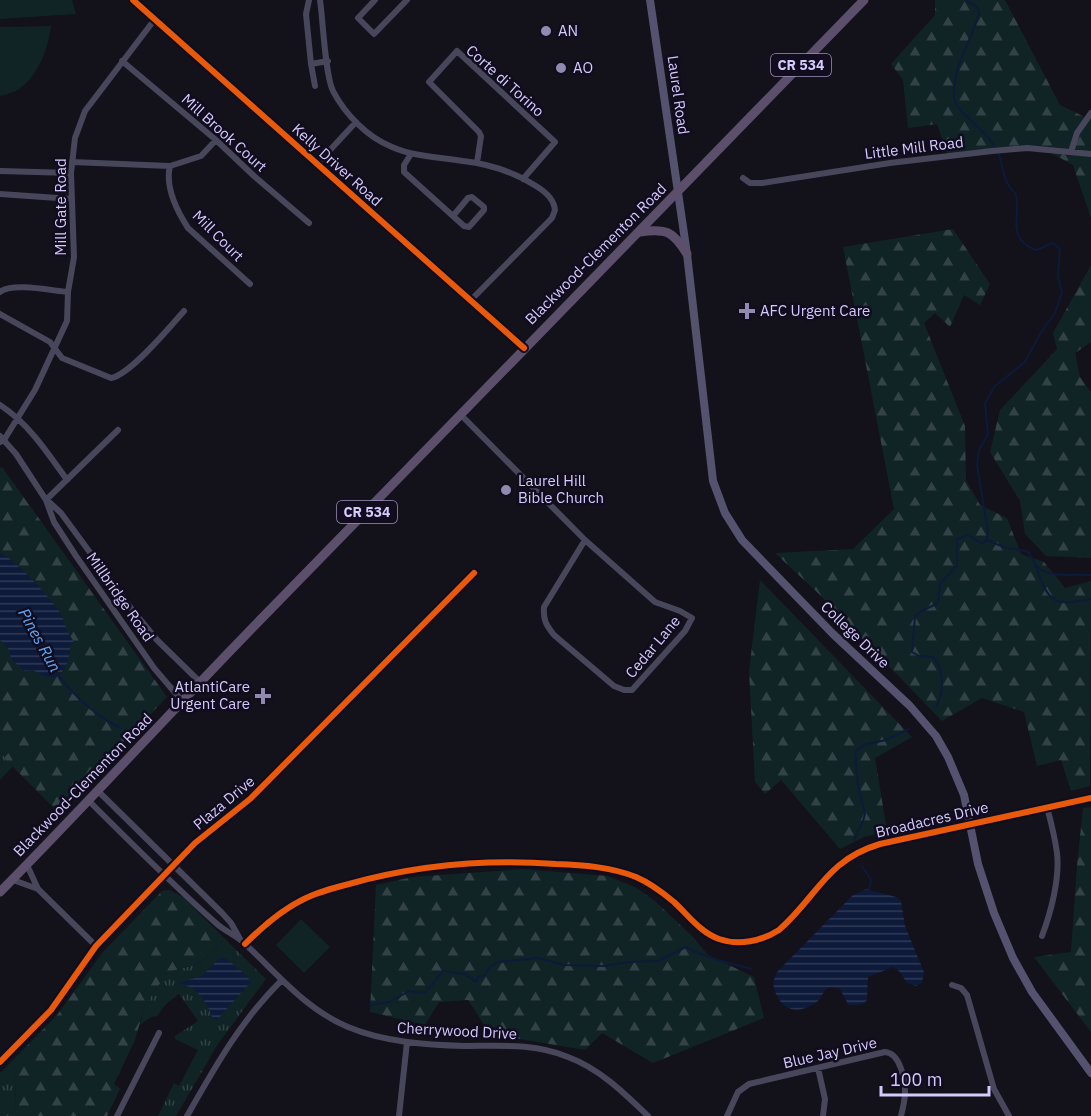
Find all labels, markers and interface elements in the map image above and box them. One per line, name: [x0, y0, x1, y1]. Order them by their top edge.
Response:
place label: AN: [558, 21, 578, 40]
marker: AN: [539, 24, 553, 38]
street label: Corte di Torino: [462, 41, 548, 121]
street label: Laurel Road: [664, 54, 693, 136]
road number: CR 534: [771, 54, 831, 76]
place label: AO: [573, 58, 593, 77]
marker: AO: [554, 61, 568, 75]
street label: Mill Brook Court: [178, 89, 271, 176]
street label: Kelly Driver Road: [288, 119, 386, 210]
street label: Little Mill Road: [863, 132, 965, 163]
street label: Mill Gate Road: [51, 158, 70, 256]
street label: Blackwood-Clementon Road: [521, 179, 670, 328]
street label: Mill Court: [189, 206, 248, 265]
place label: AFC Urgent Care: [760, 301, 870, 320]
marker: AFC Urgent Care: [738, 302, 756, 320]
place label: Laurel Hill Bible Church: [518, 471, 604, 507]
marker: Laurel Hill Bible Church: [499, 483, 513, 497]
road number: CR 534: [337, 501, 397, 523]
street label: Millbridge Road: [83, 548, 158, 645]
street label: College Drive: [817, 597, 894, 672]
water label: Pines Run: [14, 605, 66, 675]
street label: Cedar Lane: [621, 612, 684, 682]
place label: AtlantiCare Urgent Care: [170, 677, 250, 713]
marker: AtlantiCare Urgent Care: [254, 687, 272, 705]
street label: Blackwood-Clementon Road: [9, 709, 156, 860]
street label: Plaza Drive: [189, 771, 258, 834]
street label: Broadacres Drive: [874, 797, 990, 842]
street label: Cherrywood Drive: [397, 1018, 517, 1043]
street label: Blue Jay Drive: [781, 1033, 879, 1073]
scale bar: [881, 1059, 989, 1097]
text: 100 m: [890, 1068, 942, 1091]

